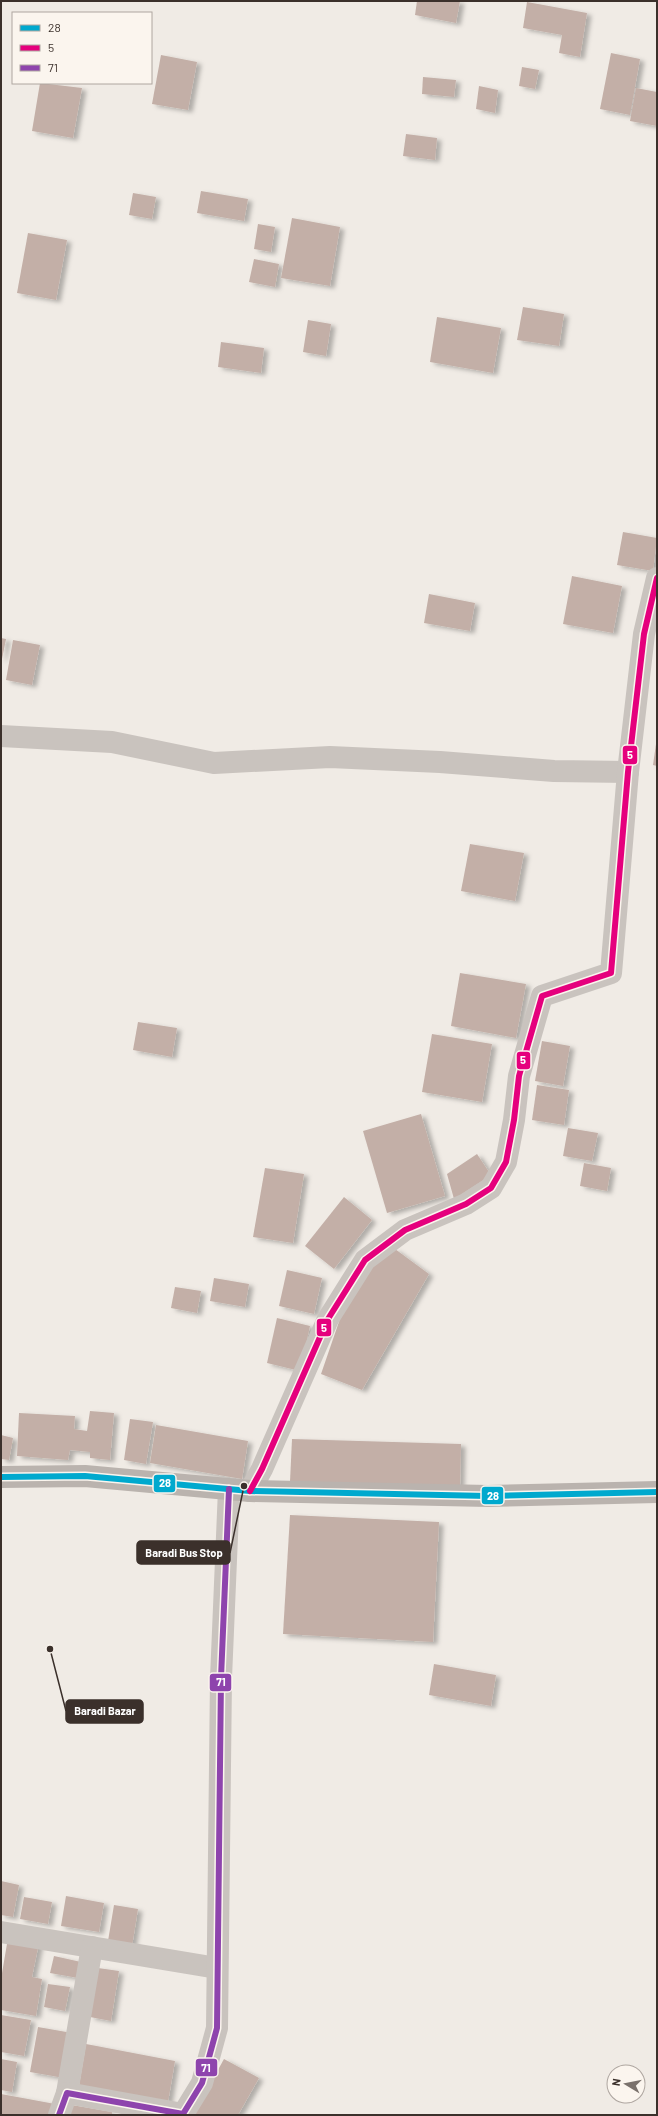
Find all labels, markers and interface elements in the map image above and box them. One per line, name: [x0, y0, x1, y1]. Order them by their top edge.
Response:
legend: [12, 12, 152, 84]
text: 28: [48, 20, 61, 34]
text: 5: [48, 40, 54, 54]
text: 71: [48, 60, 58, 74]
line badge: 5: [622, 745, 638, 765]
text: 5: [627, 748, 633, 761]
line badge: 5: [516, 1051, 531, 1070]
text: 5: [520, 1053, 526, 1066]
line badge: 5: [316, 1318, 332, 1337]
text: 5: [321, 1321, 327, 1334]
line badge: 28: [153, 1474, 176, 1493]
text: 28: [159, 1476, 171, 1489]
line badge: 28: [481, 1486, 504, 1505]
text: 28: [487, 1489, 499, 1502]
callout: Baradi Bus Stop: [137, 1541, 230, 1564]
text: Baradi Bus Stop: [145, 1546, 223, 1559]
line badge: 71: [209, 1673, 232, 1692]
text: 71: [216, 1675, 226, 1688]
callout: Baradi Bazar: [66, 1700, 143, 1723]
text: Baradi Bazar: [74, 1704, 137, 1717]
line badge: 71: [195, 2058, 218, 2077]
text: 71: [201, 2061, 211, 2074]
north arrow: [606, 2064, 646, 2104]
text: N: [609, 2077, 623, 2087]

